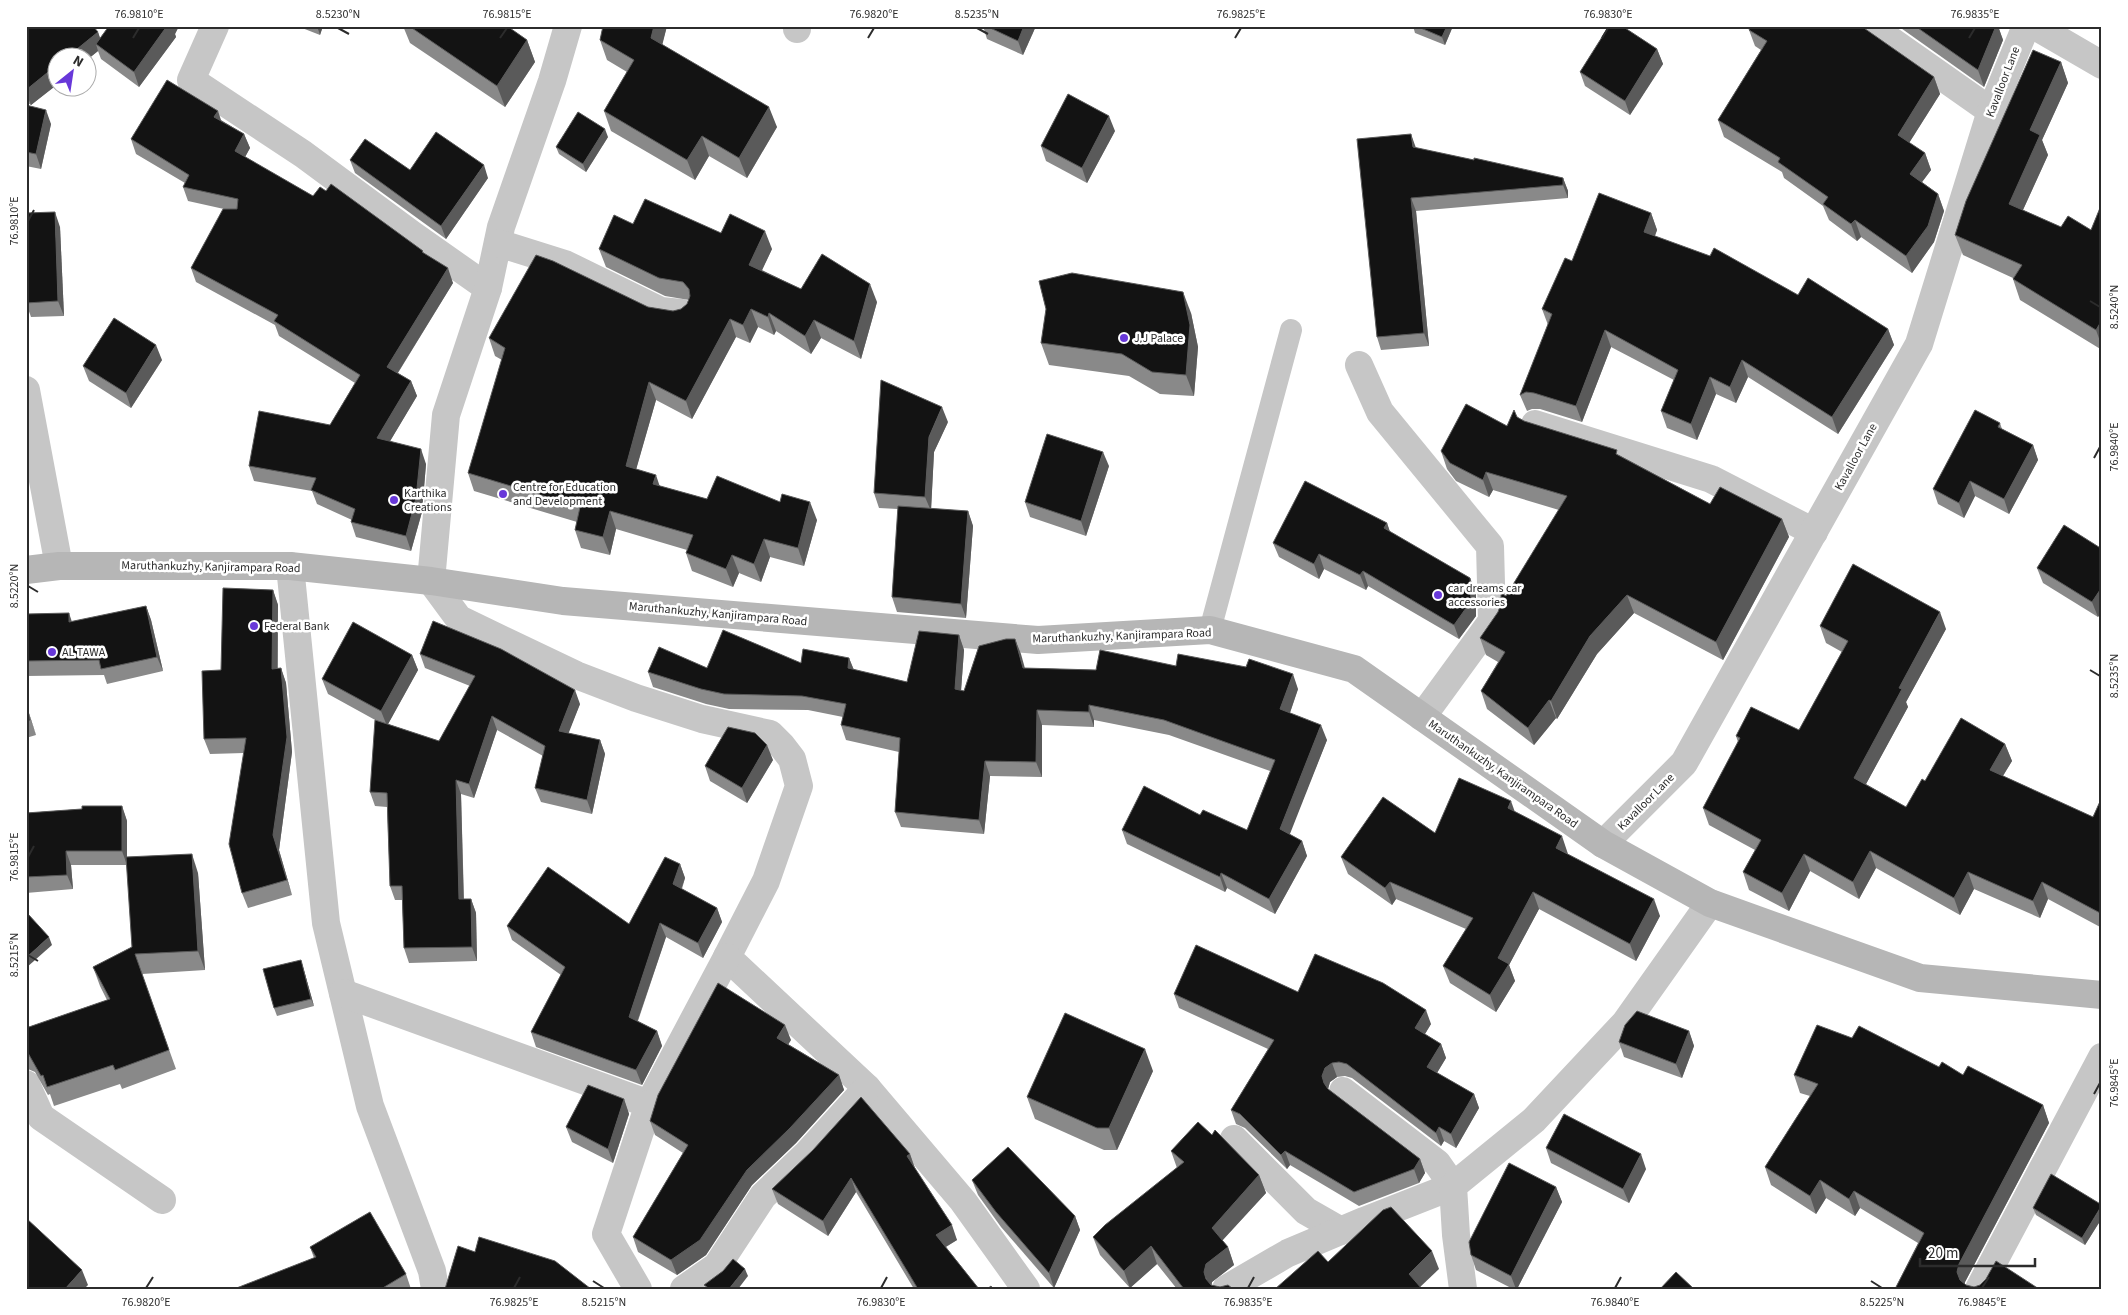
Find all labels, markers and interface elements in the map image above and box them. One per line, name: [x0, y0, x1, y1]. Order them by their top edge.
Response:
text: 76.9810°E: [114, 6, 164, 23]
text: 8.5230°N: [316, 6, 360, 23]
text: 76.9815°E: [482, 6, 532, 23]
text: 76.9820°E: [849, 6, 899, 23]
text: 8.5235°N: [955, 6, 999, 23]
text: 76.9825°E: [1216, 6, 1266, 23]
text: 76.9830°E: [1583, 6, 1633, 23]
text: 76.9835°E: [1950, 6, 2000, 23]
street label: Kavalloor Lane: [1982, 44, 2024, 120]
north arrow: [48, 48, 98, 98]
text: N: [69, 51, 87, 73]
text: 76.9810°E: [6, 196, 23, 246]
text: 8.5240°N: [2106, 285, 2123, 329]
place label: J.J Palace: [1134, 330, 1183, 347]
marker: J.J Palace: [1118, 332, 1130, 344]
street label: Kavalloor Lane: [1831, 420, 1882, 494]
text: 76.9840°E: [2106, 422, 2123, 472]
place label: Centre for Education and Development: [513, 479, 616, 510]
place label: Karthika Creations: [404, 485, 452, 516]
marker: Centre for Education and Development: [497, 488, 509, 500]
marker: Karthika Creations: [388, 494, 400, 506]
street label: Maruthankuzhy, Kanjirampara Road: [121, 557, 301, 577]
text: 8.5220°N: [6, 564, 23, 608]
place label: car dreams car accessories: [1448, 580, 1522, 611]
marker: car dreams car accessories: [1432, 589, 1444, 601]
street label: Maruthankuzhy, Kanjirampara Road: [628, 598, 808, 630]
place label: Federal Bank: [264, 618, 329, 635]
marker: Federal Bank: [248, 620, 260, 632]
street label: Maruthankuzhy, Kanjirampara Road: [1032, 624, 1212, 648]
place label: AL TAWA: [62, 644, 106, 661]
marker: AL TAWA: [46, 646, 58, 658]
text: 8.5235°N: [2106, 654, 2123, 698]
street label: Maruthankuzhy, Kanjirampara Road: [1425, 716, 1581, 832]
street label: Kavalloor Lane: [1614, 770, 1678, 834]
text: 76.9815°E: [6, 832, 23, 882]
text: 8.5215°N: [6, 933, 23, 977]
text: 76.9845°E: [2106, 1058, 2123, 1108]
scale bar: [1920, 1235, 2036, 1267]
text: 20 m: [1928, 1243, 1958, 1264]
text: 76.9820°E: [121, 1294, 171, 1311]
text: 76.9825°E: [489, 1294, 539, 1311]
text: 8.5215°N: [582, 1294, 626, 1311]
text: 76.9830°E: [856, 1294, 906, 1311]
text: 76.9835°E: [1223, 1294, 1273, 1311]
text: 76.9840°E: [1590, 1294, 1640, 1311]
text: 8.5225°N: [1860, 1294, 1904, 1311]
text: 76.9845°E: [1957, 1294, 2007, 1311]

